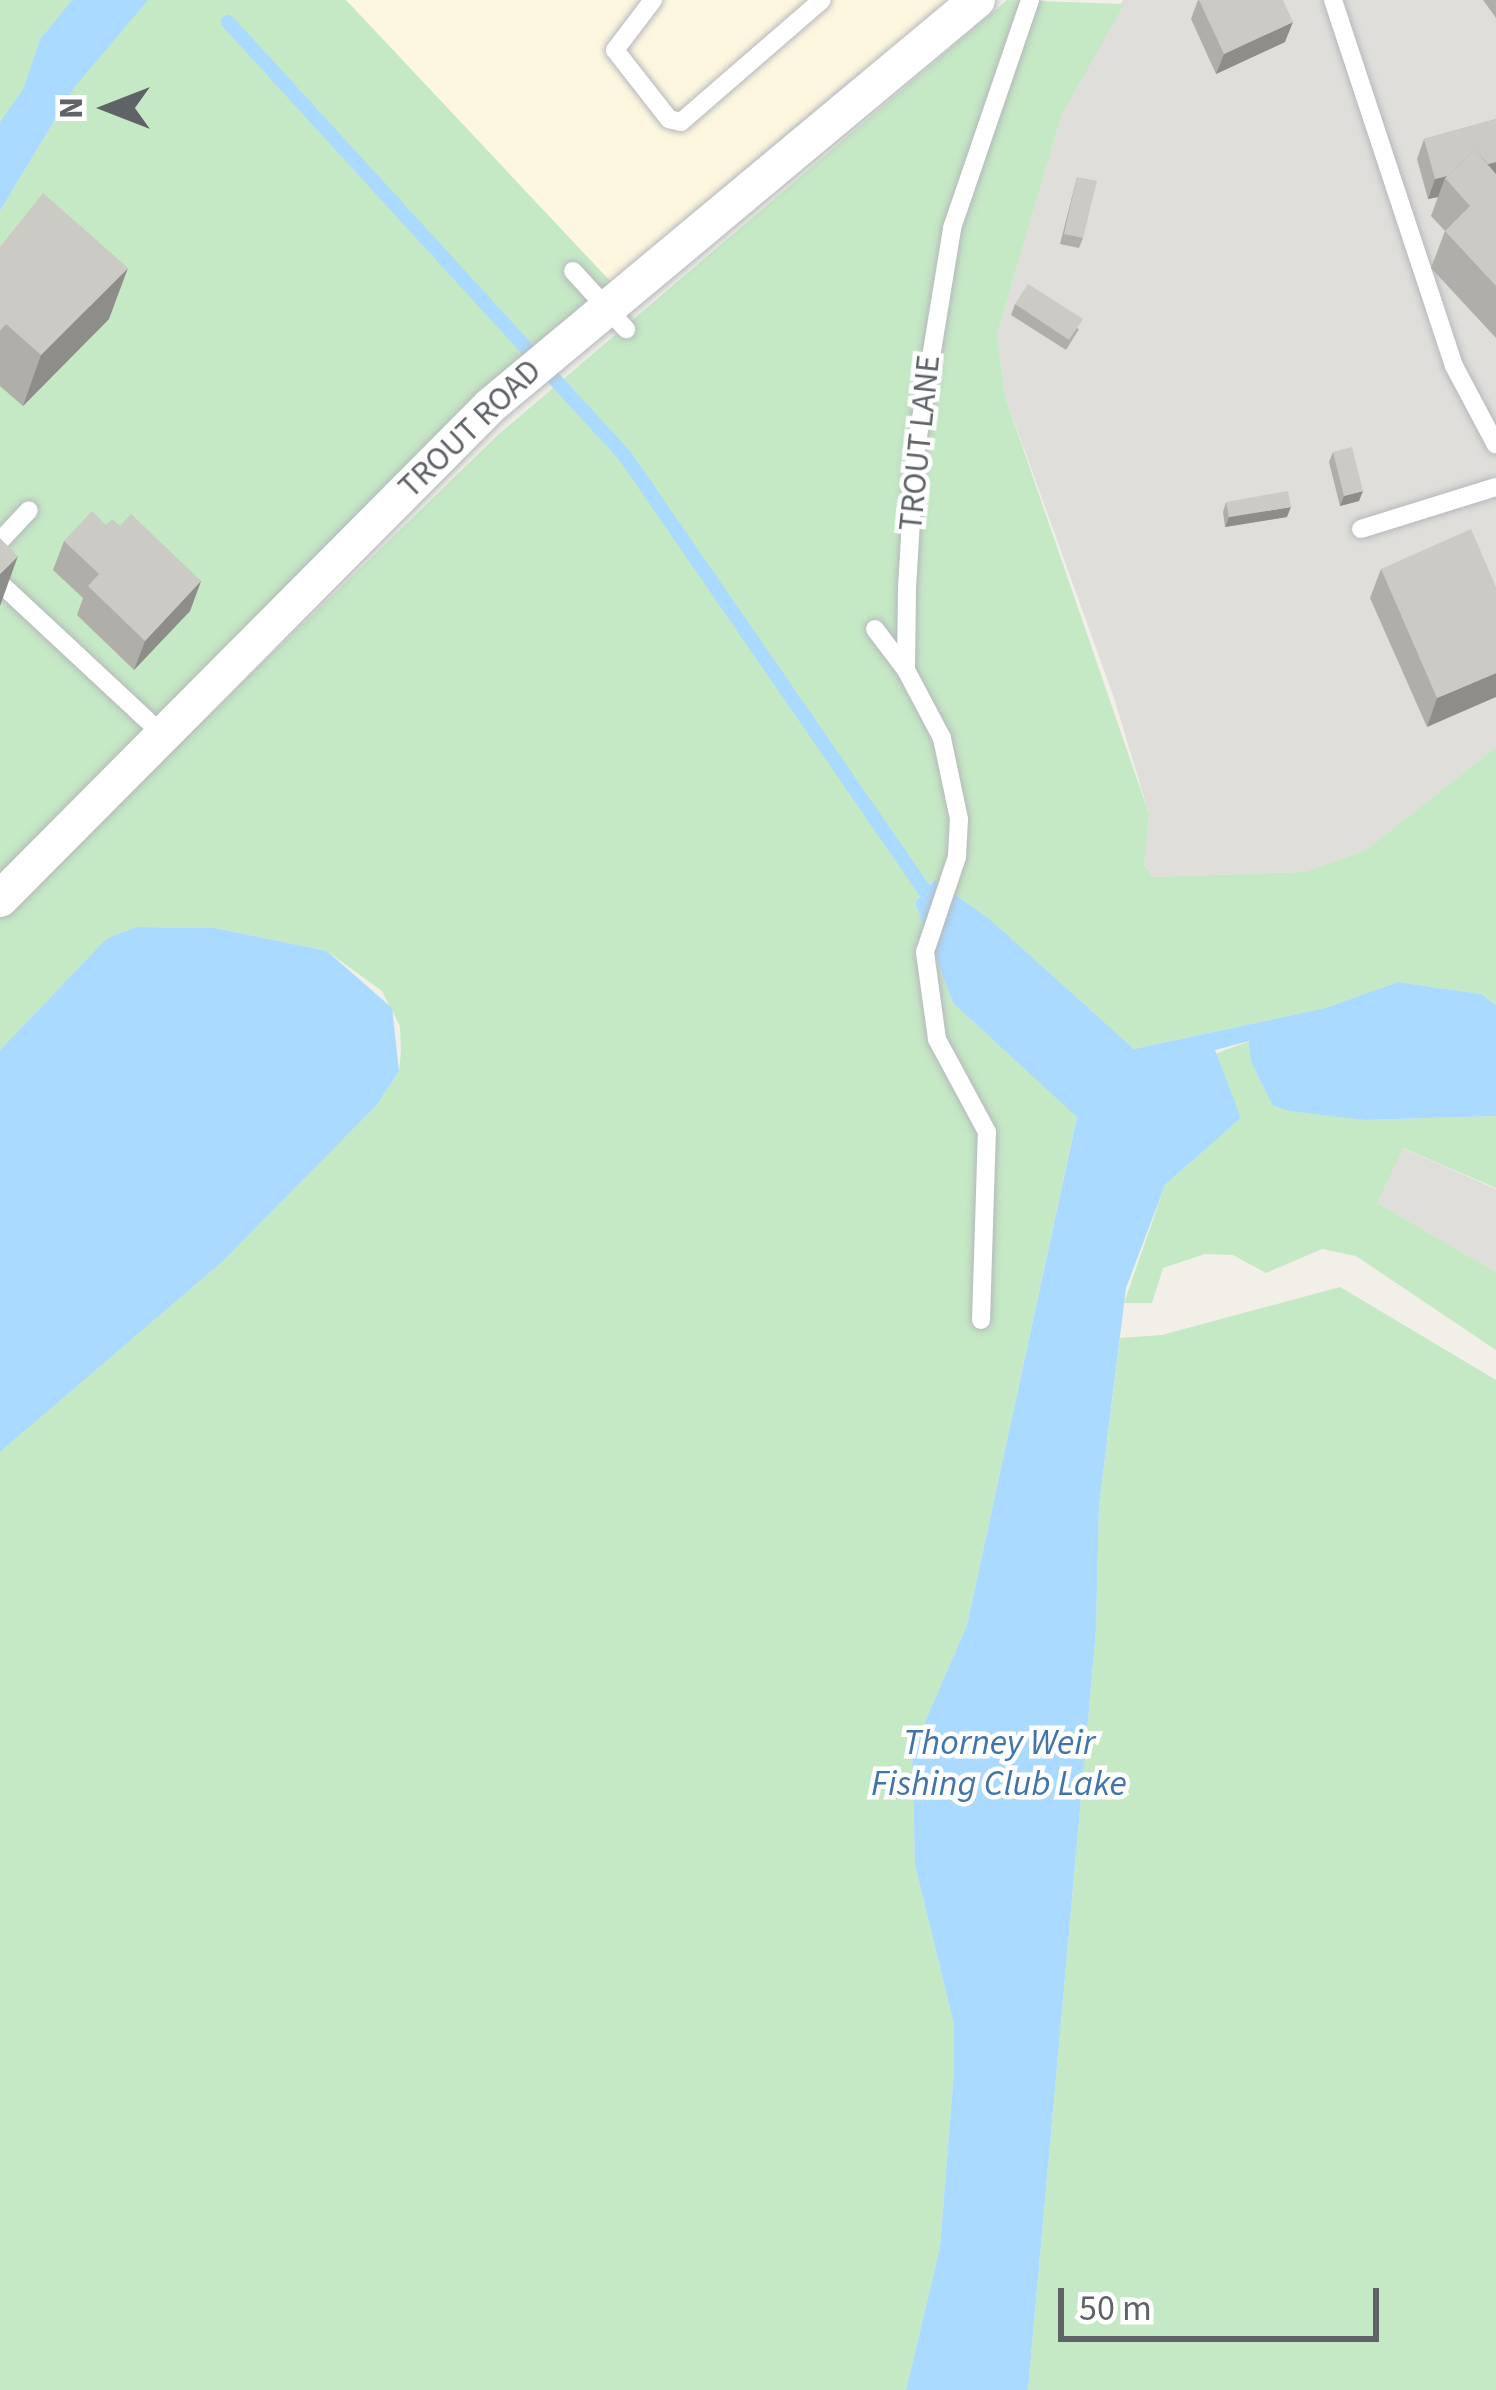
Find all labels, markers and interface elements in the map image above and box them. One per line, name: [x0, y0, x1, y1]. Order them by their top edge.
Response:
north arrow: [48, 48, 168, 168]
text: N: [48, 97, 95, 119]
street label: TROUT ROAD: [391, 351, 549, 507]
street label: TROUT LANE: [891, 353, 949, 533]
water label: Thorney Weir Fishing Club Lake: [871, 1720, 1127, 1805]
scale bar: [1064, 2264, 1385, 2338]
text: 50 m: [1079, 2283, 1152, 2334]

